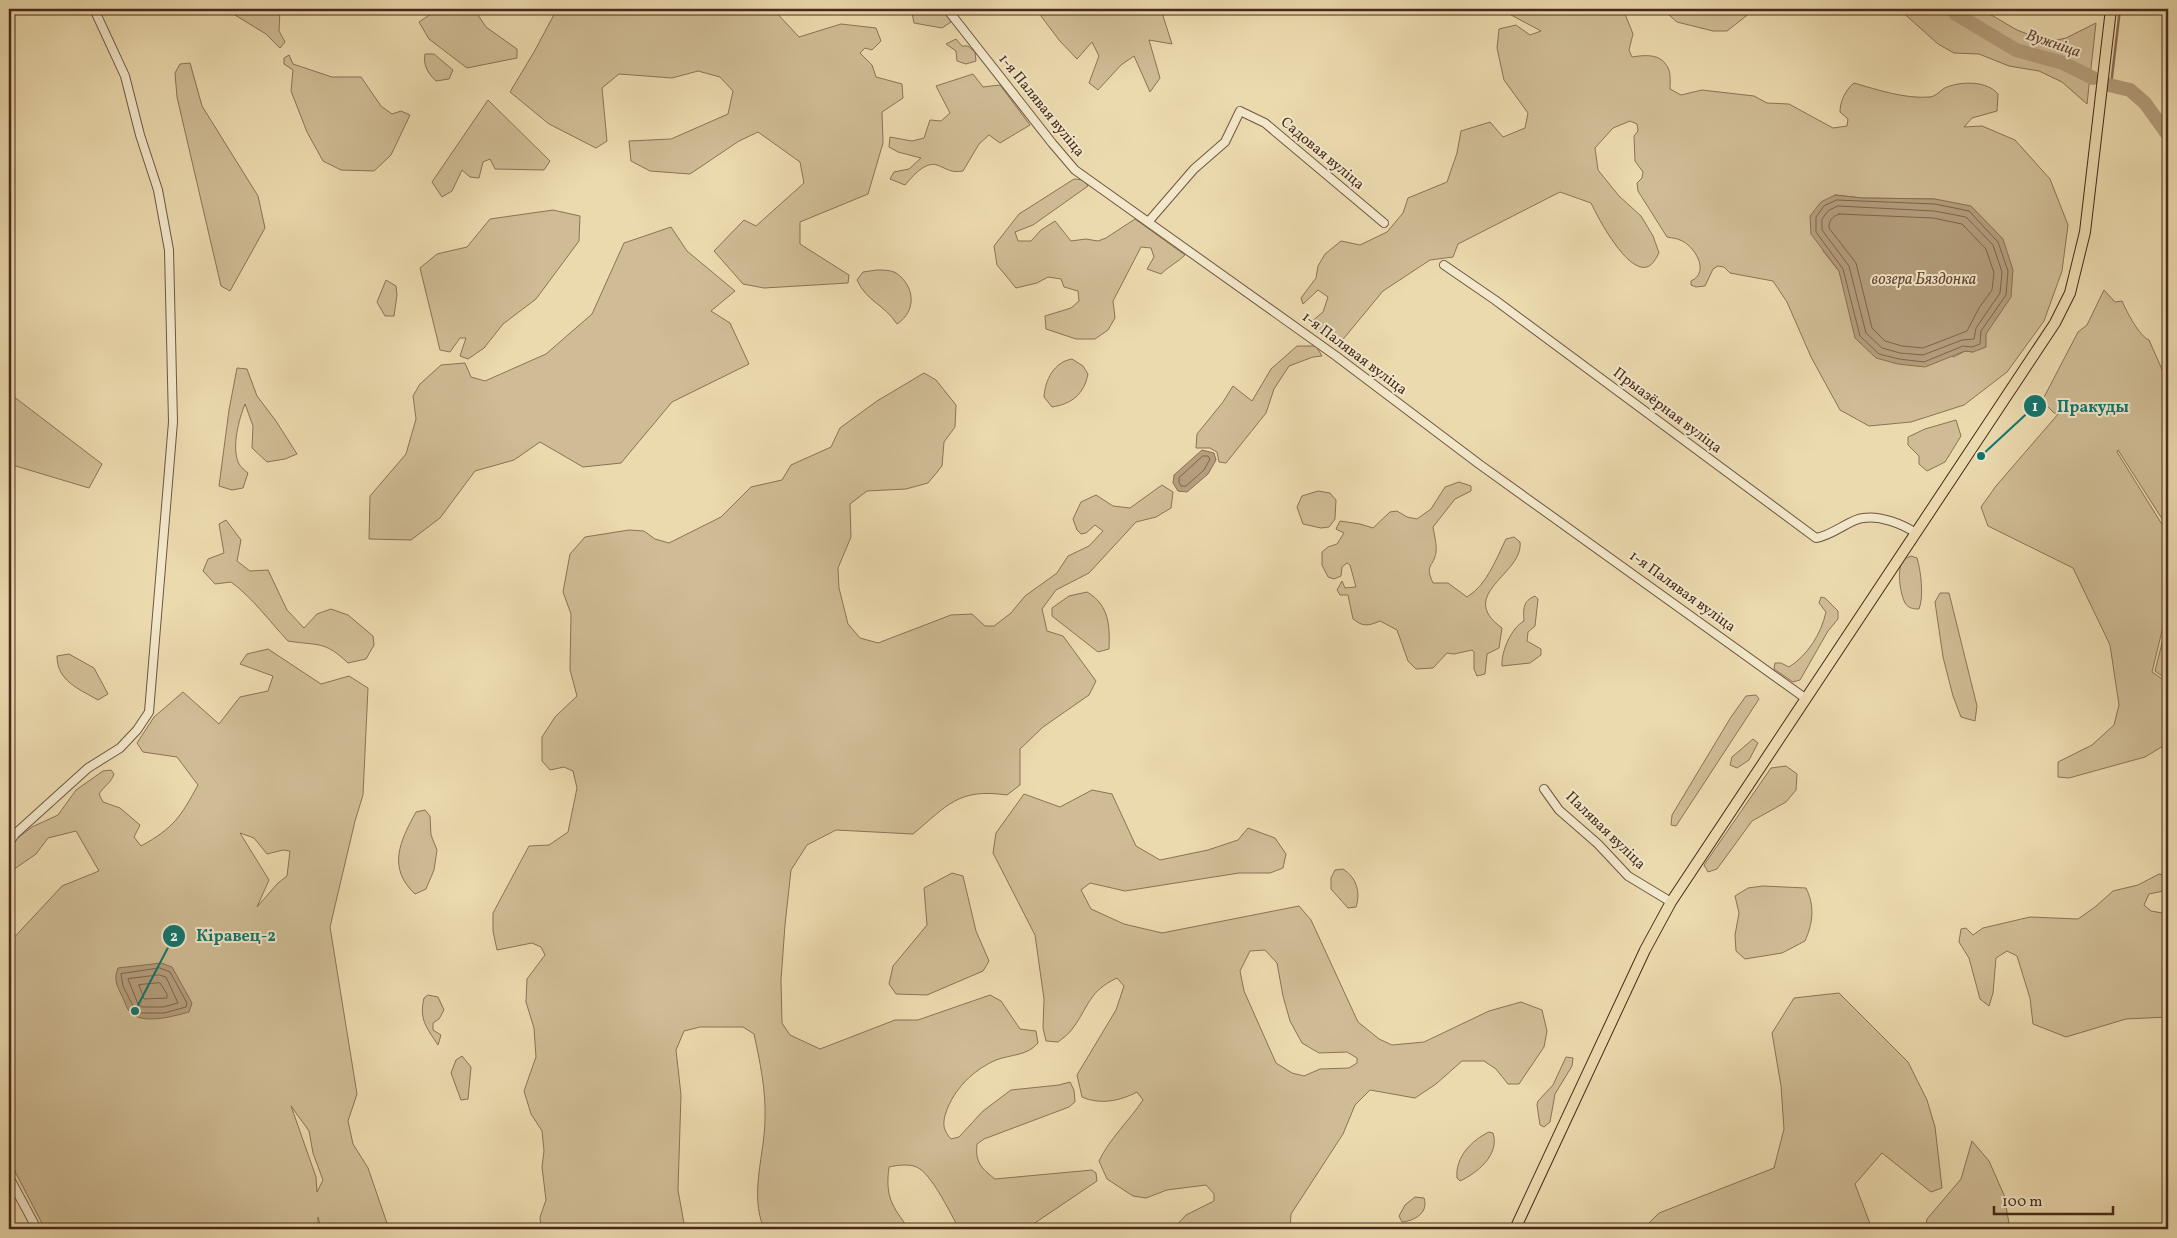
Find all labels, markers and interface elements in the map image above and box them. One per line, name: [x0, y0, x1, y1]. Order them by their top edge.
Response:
water label: Вужніца: [2023, 24, 2084, 64]
street label: 1-я Палявая вуліца: [993, 50, 1089, 162]
street label: Садовая вуліца: [1276, 113, 1368, 195]
water label: возера Бяздонка: [1872, 269, 1977, 291]
street label: 1-я Палявая вуліца: [1297, 307, 1411, 401]
street label: Прыазёрная вуліца: [1608, 363, 1726, 459]
callout: Пракуды: [2022, 390, 2139, 421]
text: 1: [2032, 397, 2038, 418]
text: Пракуды: [2057, 397, 2129, 419]
street label: 1-я Палявая вуліца: [1624, 546, 1740, 638]
street label: Палявая вуліца: [1560, 787, 1650, 875]
callout: Кіравец-2: [162, 920, 286, 951]
text: Кіравец-2: [196, 926, 276, 948]
text: 2: [170, 927, 178, 948]
scale bar: [1994, 1183, 2113, 1215]
text: 100 m: [2002, 1192, 2042, 1213]

